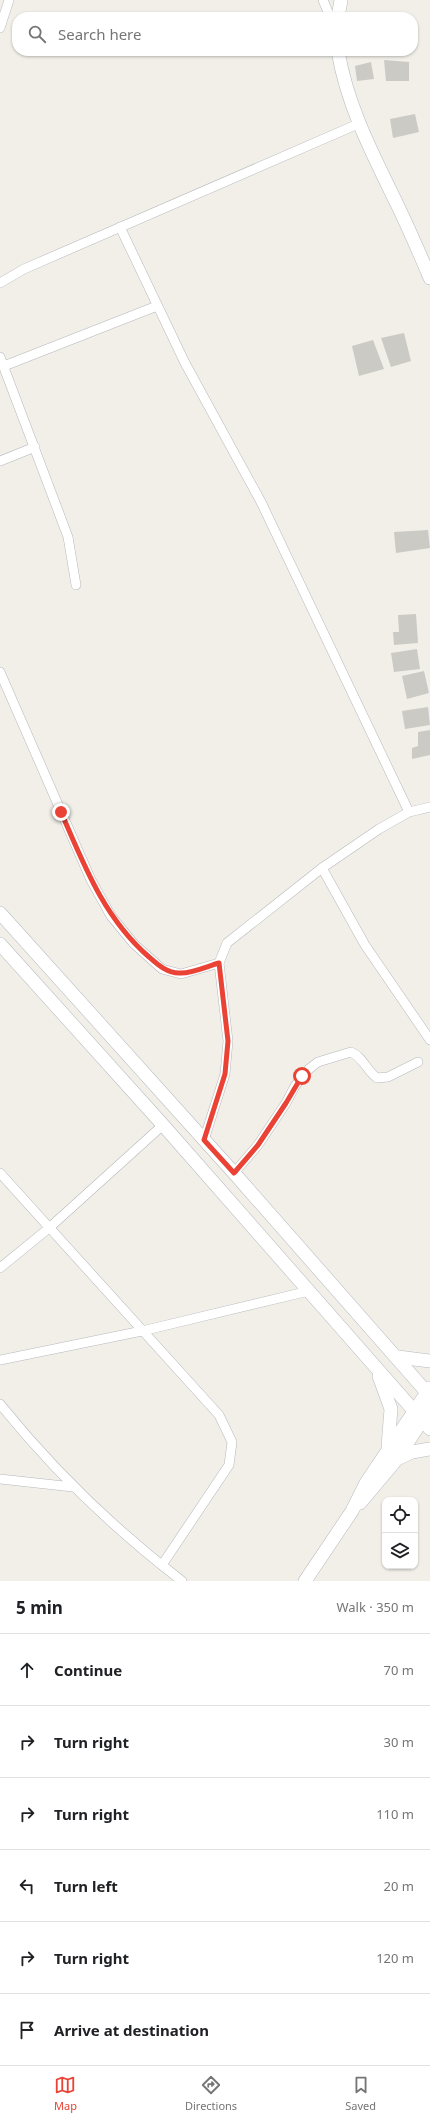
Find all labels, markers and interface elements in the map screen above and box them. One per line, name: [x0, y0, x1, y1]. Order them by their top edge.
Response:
search box: [12, 12, 418, 56]
icon: search: [26, 23, 48, 45]
text: Search here: [58, 24, 141, 44]
route end: [52, 803, 70, 821]
route start: [293, 1067, 311, 1085]
map controls: [382, 1497, 418, 1569]
button: locate: [382, 1497, 418, 1533]
button: layers: [382, 1533, 418, 1569]
text: 5 min: [16, 1596, 63, 1619]
text: Walk · 350 m: [336, 1598, 414, 1616]
icon: ahead: [16, 1659, 38, 1681]
text: Continue: [54, 1660, 122, 1680]
text: 70 m: [384, 1661, 414, 1679]
icon: right: [16, 1731, 38, 1753]
text: Turn right: [54, 1732, 129, 1752]
text: 30 m: [384, 1733, 414, 1751]
icon: right: [16, 1803, 38, 1825]
text: Turn right: [54, 1804, 129, 1824]
text: 110 m: [376, 1805, 414, 1823]
icon: left: [16, 1875, 38, 1897]
text: Turn left: [54, 1876, 118, 1896]
text: 20 m: [384, 1877, 414, 1895]
icon: right: [16, 1947, 38, 1969]
text: Turn right: [54, 1948, 129, 1968]
text: 120 m: [376, 1949, 414, 1967]
icon: arrive: [16, 2019, 38, 2041]
text: Arrive at destination: [54, 2020, 209, 2040]
tab: Map: [54, 2074, 77, 2113]
tab: Directions: [185, 2074, 237, 2113]
tab: Saved: [345, 2074, 376, 2113]

